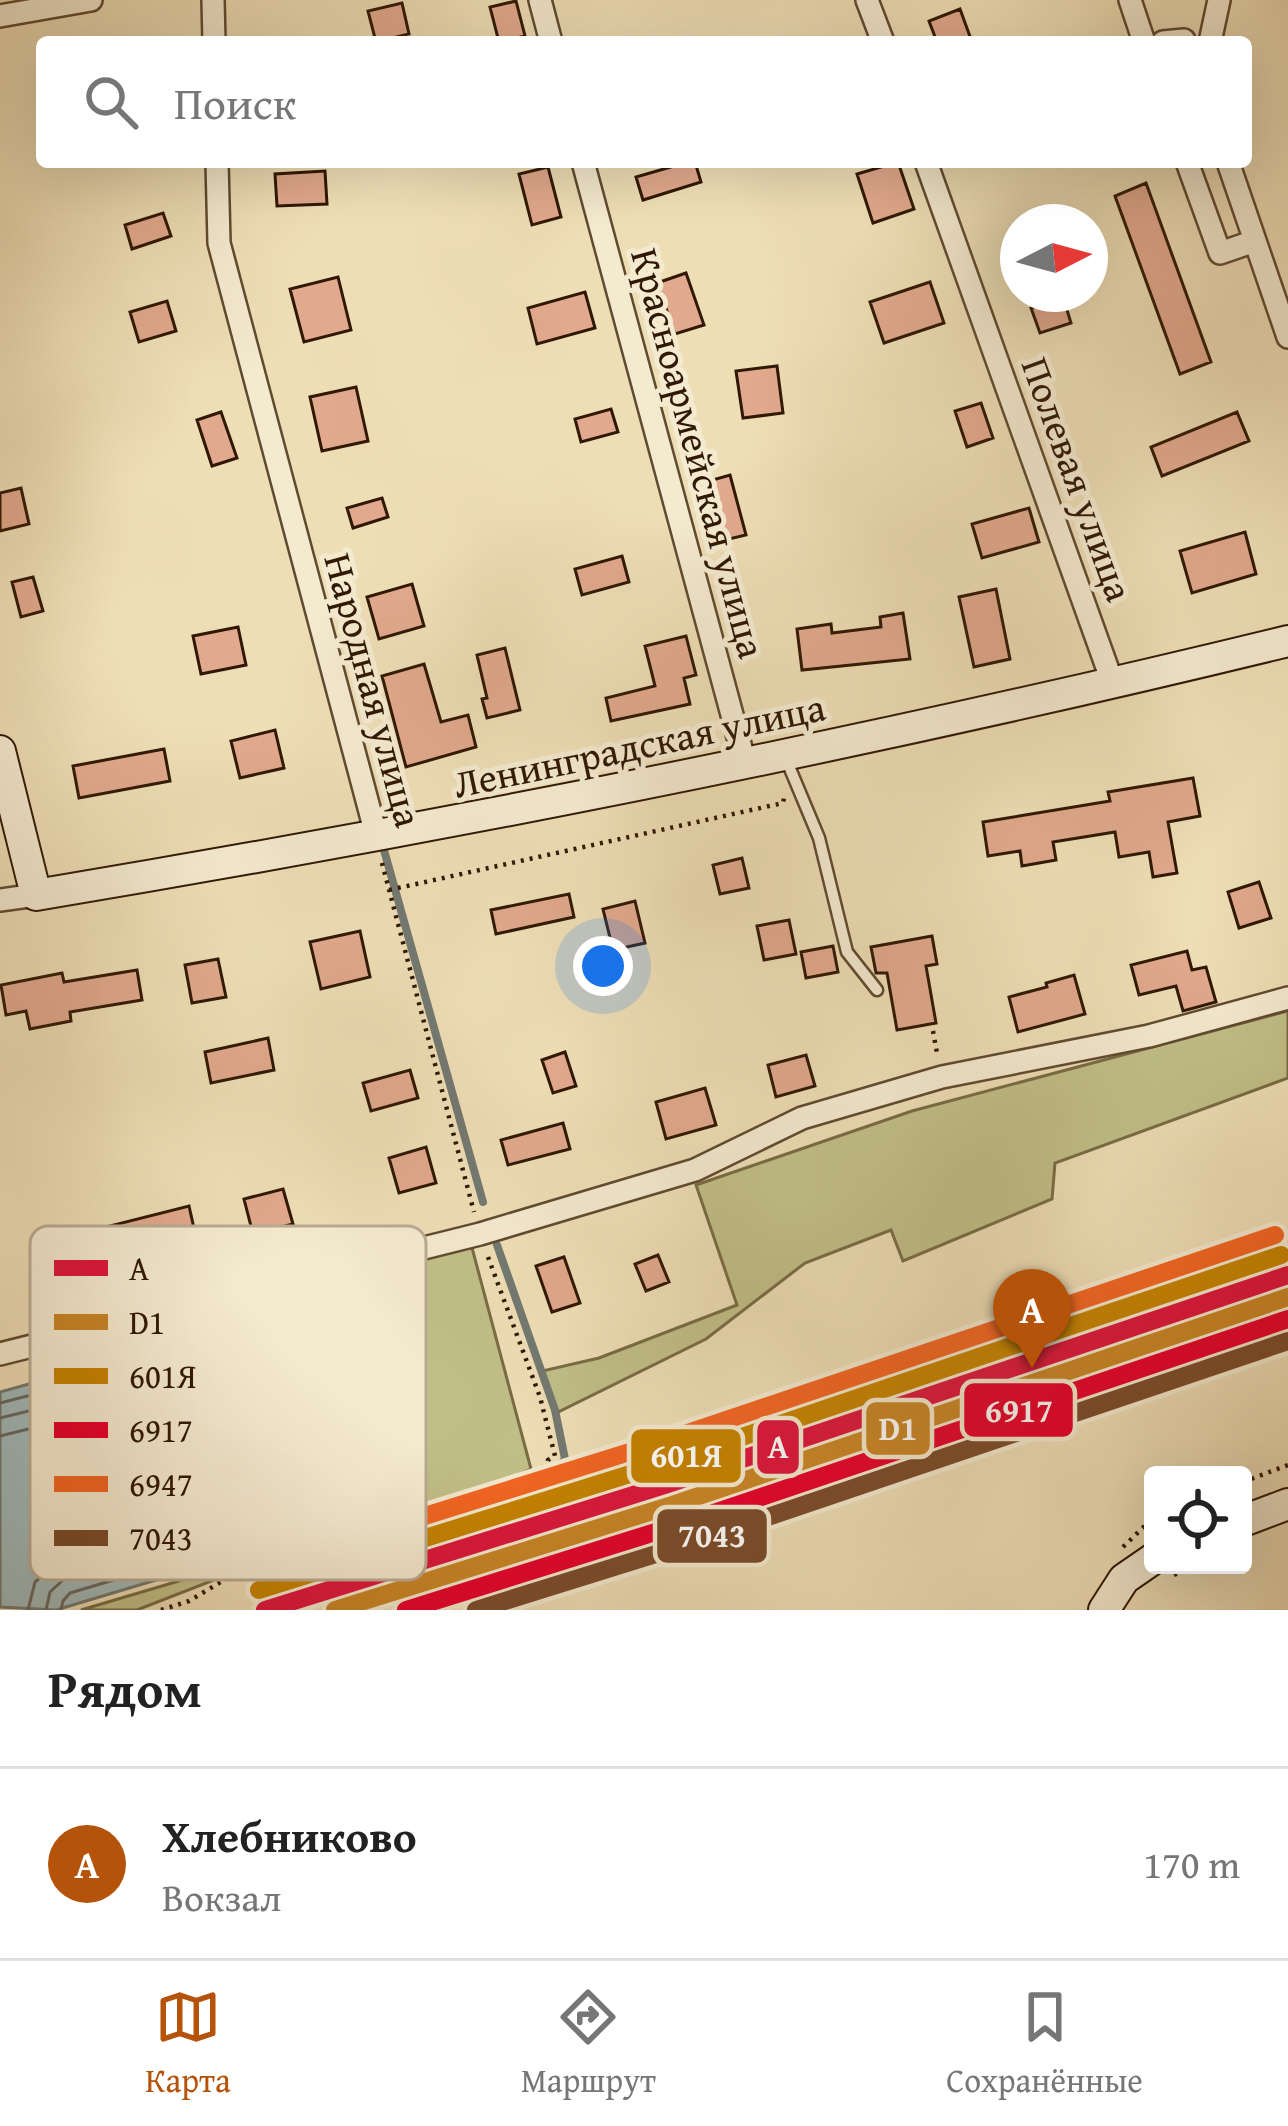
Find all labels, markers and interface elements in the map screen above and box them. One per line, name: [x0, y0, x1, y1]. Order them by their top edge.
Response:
search box: [36, 36, 1252, 168]
icon: search: [78, 69, 144, 135]
text: Поиск: [174, 70, 296, 135]
north arrow: [1000, 204, 1108, 312]
street label: Красноармейская улица: [617, 242, 782, 665]
street label: Полевая улица: [1008, 349, 1149, 609]
street label: Народная улица: [311, 547, 439, 834]
street label: Ленинградская улица: [448, 677, 830, 812]
your location: [573, 936, 633, 996]
legend: [30, 1226, 426, 1580]
text: A: [129, 1244, 149, 1292]
pin: A: [993, 1269, 1071, 1368]
text: D1: [129, 1298, 165, 1346]
text: 601Я: [129, 1352, 196, 1400]
line badge: 6917: [962, 1381, 1075, 1439]
text: 6917: [985, 1386, 1053, 1434]
line badge: D1: [864, 1400, 932, 1457]
text: D1: [879, 1404, 917, 1452]
text: 6917: [129, 1406, 193, 1454]
line badge: A: [755, 1418, 801, 1476]
text: A: [767, 1422, 789, 1470]
line badge: 601Я: [629, 1427, 743, 1485]
text: 601Я: [650, 1431, 722, 1479]
text: 6947: [129, 1460, 193, 1508]
map controls: [1144, 1466, 1252, 1574]
button: locate: [1144, 1466, 1252, 1574]
line badge: 7043: [655, 1507, 769, 1565]
text: 7043: [678, 1511, 746, 1559]
text: 7043: [129, 1514, 193, 1562]
text: Рядом: [48, 1651, 202, 1726]
text: Хлебниково: [162, 1803, 417, 1868]
text: A: [75, 1835, 99, 1892]
text: 170 m: [1143, 1835, 1240, 1892]
text: Вокзал: [162, 1868, 281, 1925]
tab: Карта: [145, 1984, 231, 2104]
tab: Маршрут: [521, 1984, 656, 2104]
tab: Сохранённые: [946, 1984, 1143, 2104]

